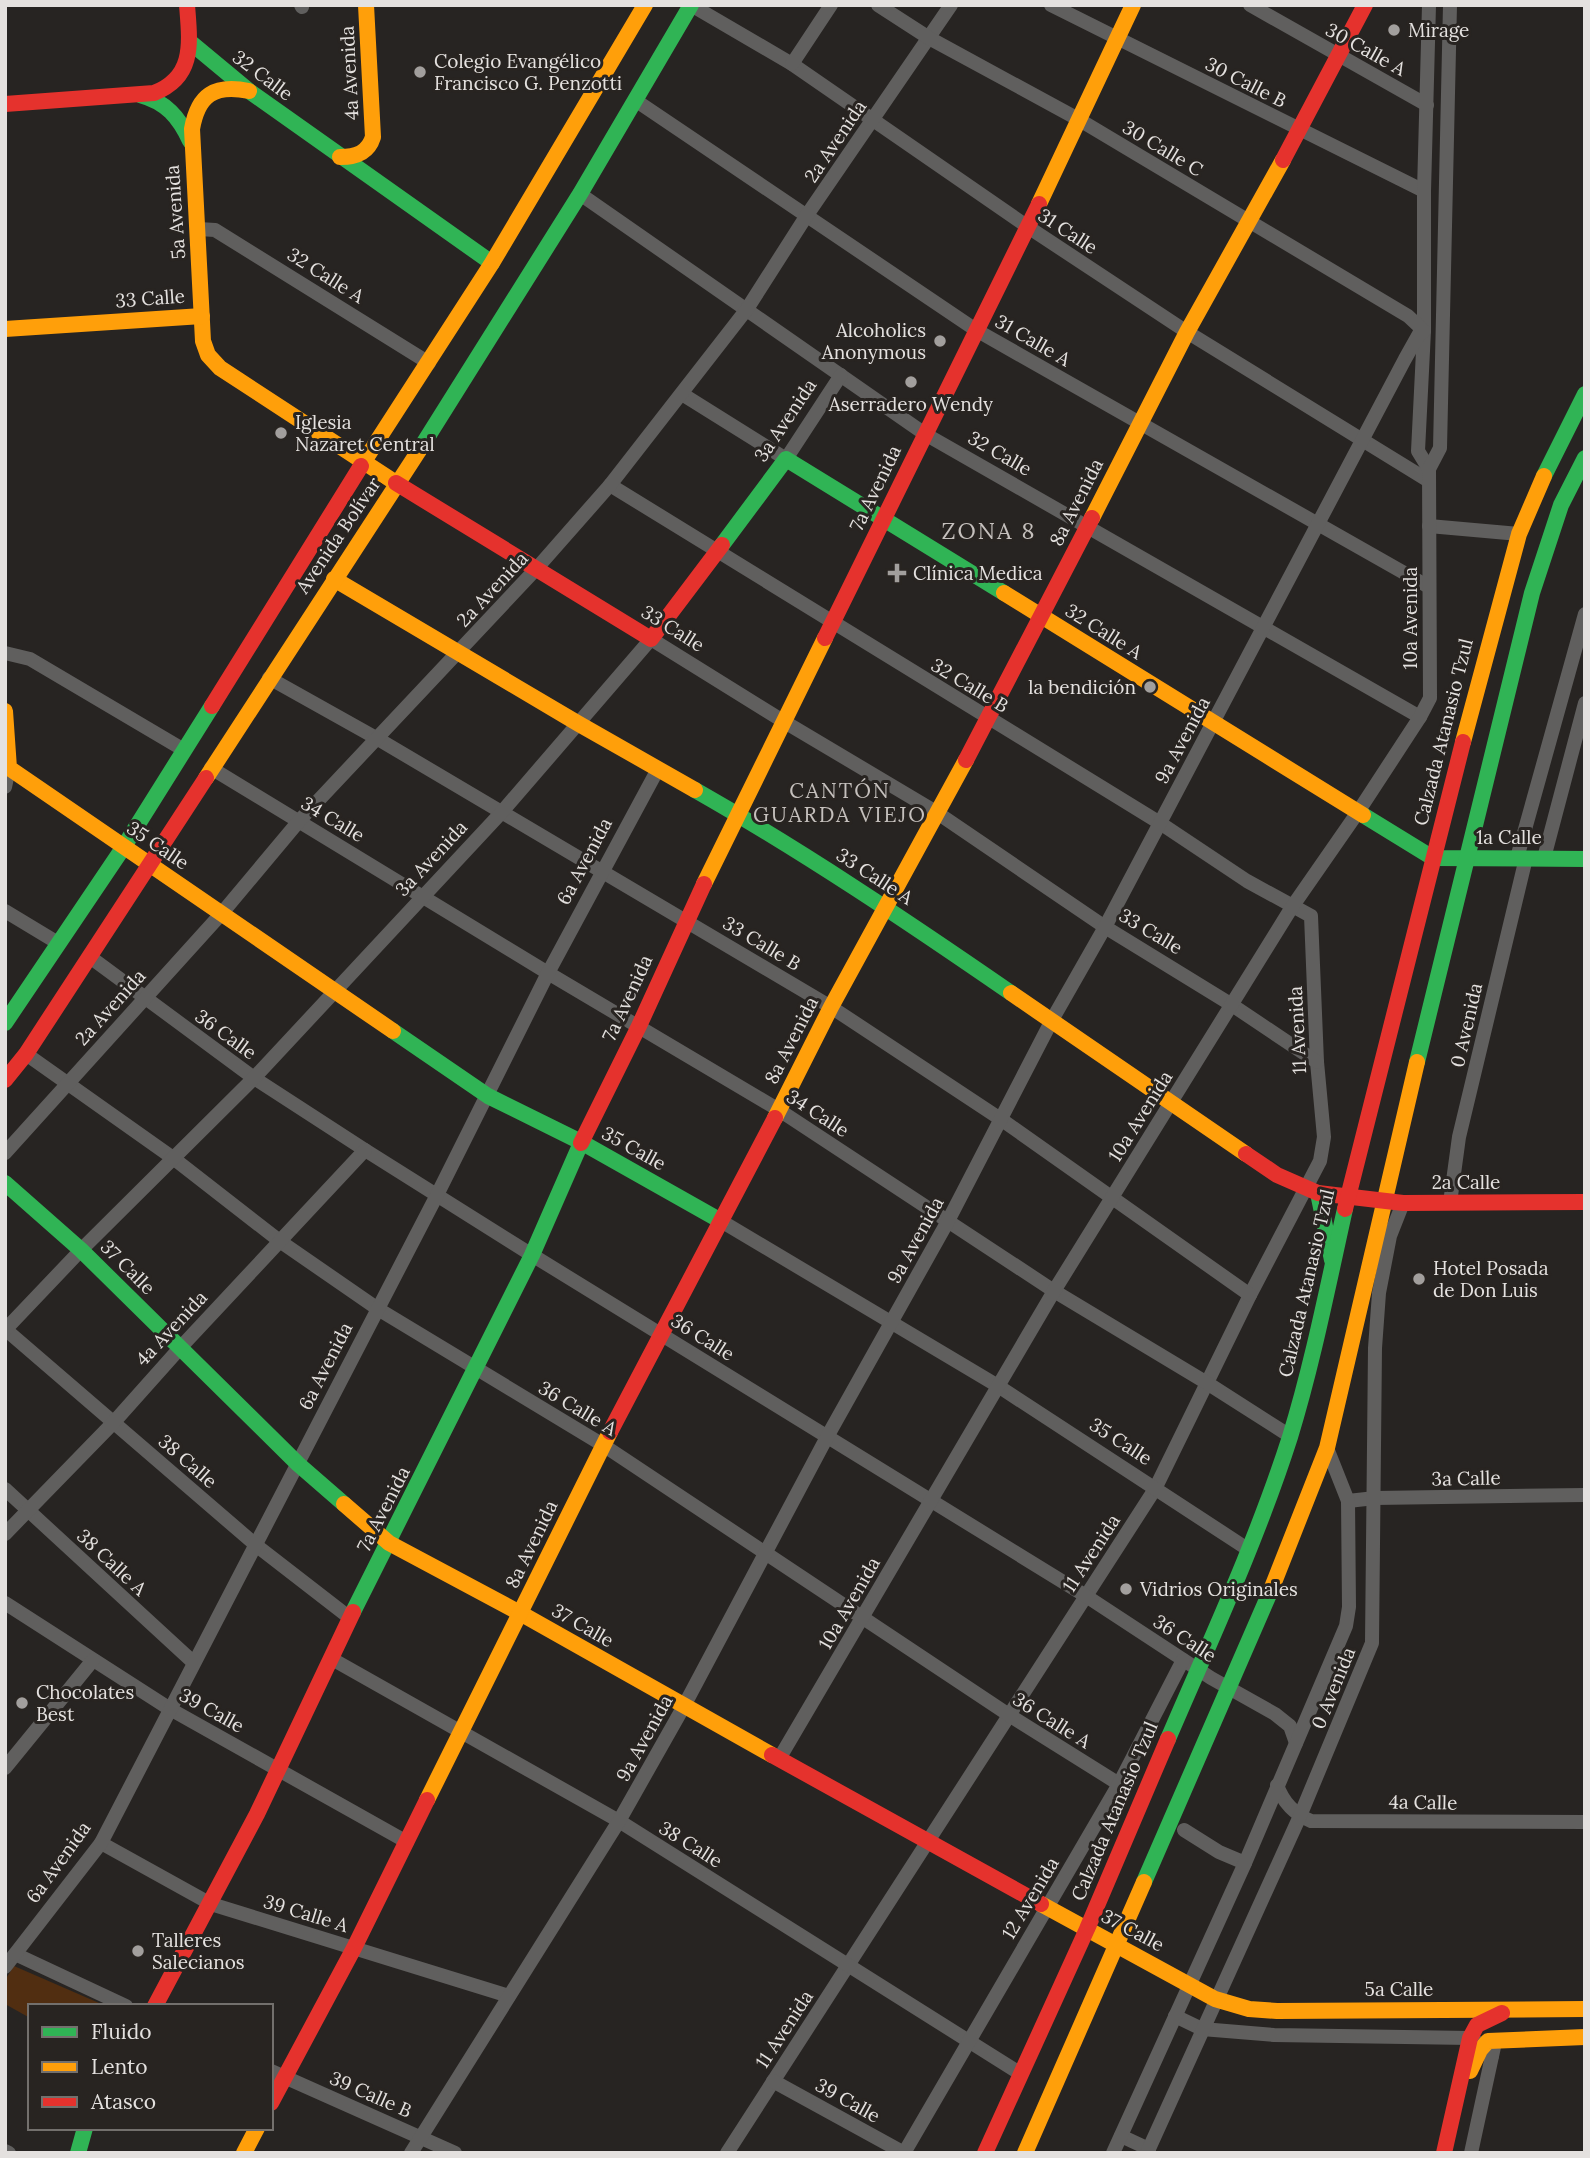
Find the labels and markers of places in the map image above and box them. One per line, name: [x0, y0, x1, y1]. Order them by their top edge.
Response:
place label: Mirage: [1408, 18, 1469, 42]
marker: Mirage: [1386, 22, 1402, 38]
place label: Colegio Evangélico Francisco G. Penzotti: [434, 49, 622, 95]
marker: Colegio Evangélico Francisco G. Penzotti: [412, 64, 428, 80]
place label: Alcoholics Anonymous: [821, 318, 926, 364]
marker: Alcoholics Anonymous: [932, 333, 948, 349]
marker: Aserradero Wendy: [903, 374, 919, 390]
place label: Aserradero Wendy: [828, 392, 993, 416]
place label: Iglesia Nazaret Central: [295, 410, 435, 456]
marker: Iglesia Nazaret Central: [273, 425, 289, 441]
place label: Clínica Medica: [913, 561, 1043, 585]
marker: Clínica Medica: [887, 563, 907, 583]
place label: la bendición: [1028, 675, 1136, 699]
marker: la bendición: [1142, 679, 1158, 695]
place label: Hotel Posada de Don Luis: [1433, 1256, 1549, 1302]
marker: Hotel Posada de Don Luis: [1411, 1271, 1427, 1287]
place label: Vidrios Originales: [1139, 1577, 1298, 1601]
marker: Vidrios Originales: [1118, 1581, 1134, 1597]
place label: Chocolates Best: [36, 1680, 134, 1726]
marker: Chocolates Best: [14, 1695, 30, 1711]
place label: Talleres Salecianos: [152, 1928, 245, 1974]
marker: Talleres Salecianos: [130, 1943, 146, 1959]

